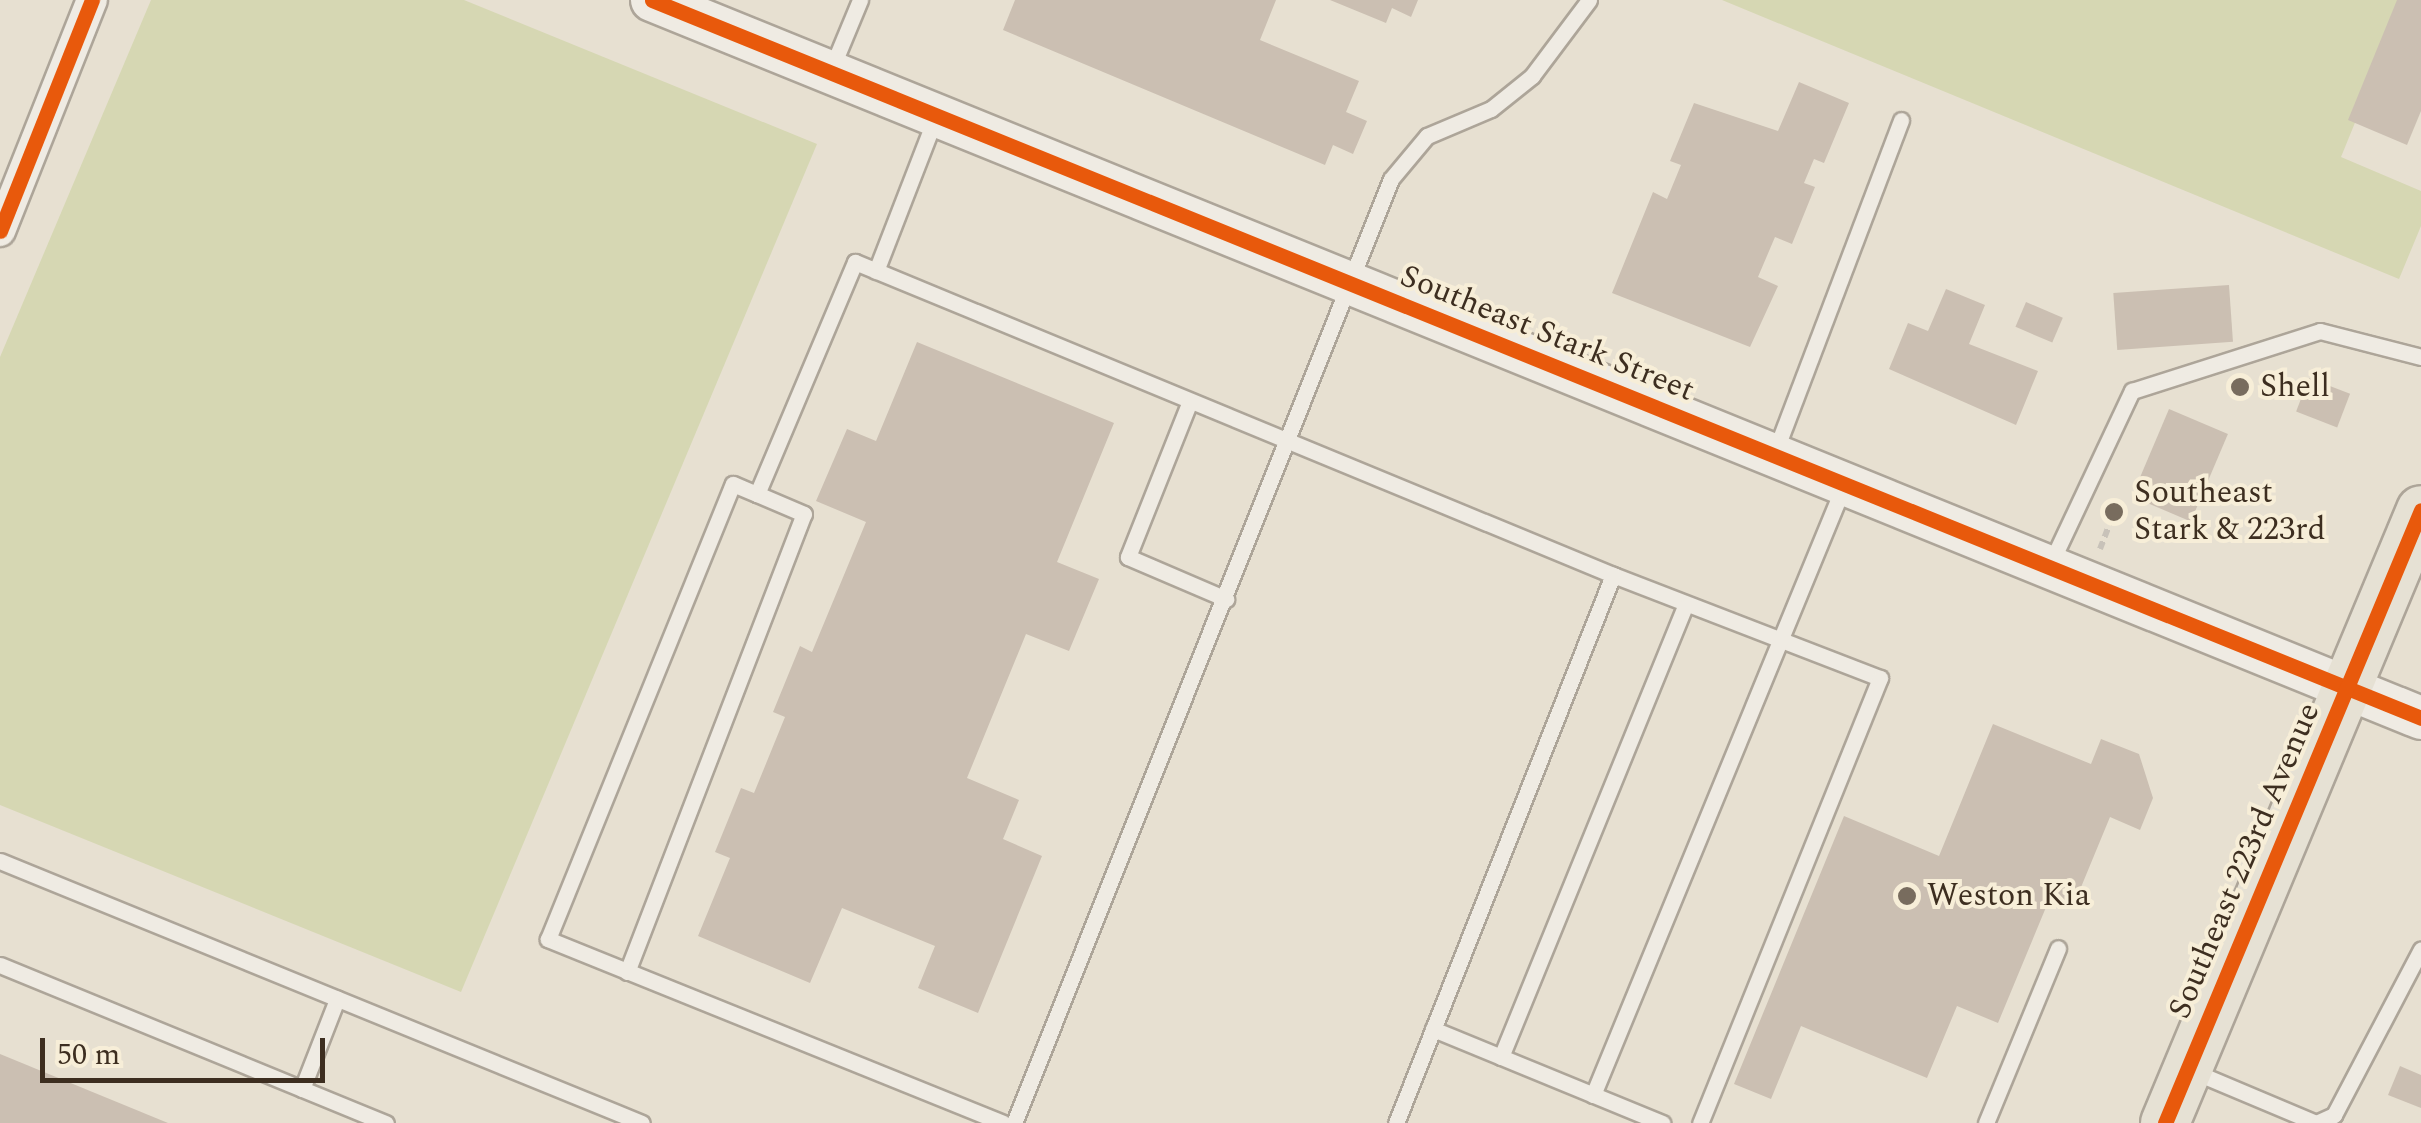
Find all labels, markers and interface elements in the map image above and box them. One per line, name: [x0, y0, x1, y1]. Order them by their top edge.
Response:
street label: Southeast Stark Street: [1394, 257, 1700, 411]
place label: Shell: [2260, 368, 2330, 406]
marker: Shell: [2229, 376, 2251, 398]
place label: Southeast Stark & 223rd: [2134, 475, 2326, 550]
marker: Southeast Stark & 223rd: [2103, 501, 2125, 523]
street label: Southeast 223rd Avenue: [2161, 697, 2329, 1025]
place label: Weston Kia: [1927, 877, 2090, 915]
marker: Weston Kia: [1896, 885, 1918, 907]
scale bar: [45, 1018, 330, 1080]
text: 50 m: [57, 1032, 120, 1078]

